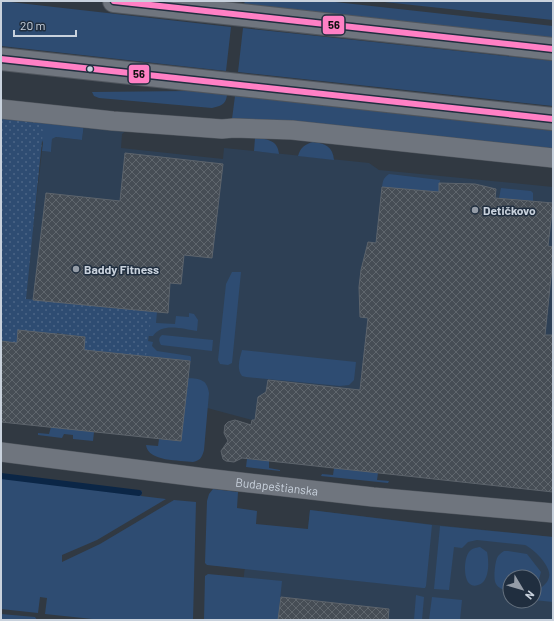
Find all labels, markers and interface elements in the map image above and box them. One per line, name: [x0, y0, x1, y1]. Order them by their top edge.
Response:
scale bar: [14, 12, 76, 38]
line badge: 56: [322, 15, 345, 35]
text: 20 m: [20, 18, 46, 32]
text: 56: [328, 18, 340, 31]
unlabelled marker: [85, 64, 95, 74]
line badge: 56: [128, 64, 150, 84]
text: 56: [133, 67, 145, 80]
place label: Detičkovo: [483, 203, 536, 217]
marker: Detičkovo: [470, 205, 480, 215]
place label: Baddy Fitness: [84, 262, 159, 276]
marker: Baddy Fitness: [71, 264, 81, 274]
street label: Budapeštianska: [235, 475, 319, 498]
north arrow: [502, 569, 542, 609]
text: N: [523, 589, 538, 602]

